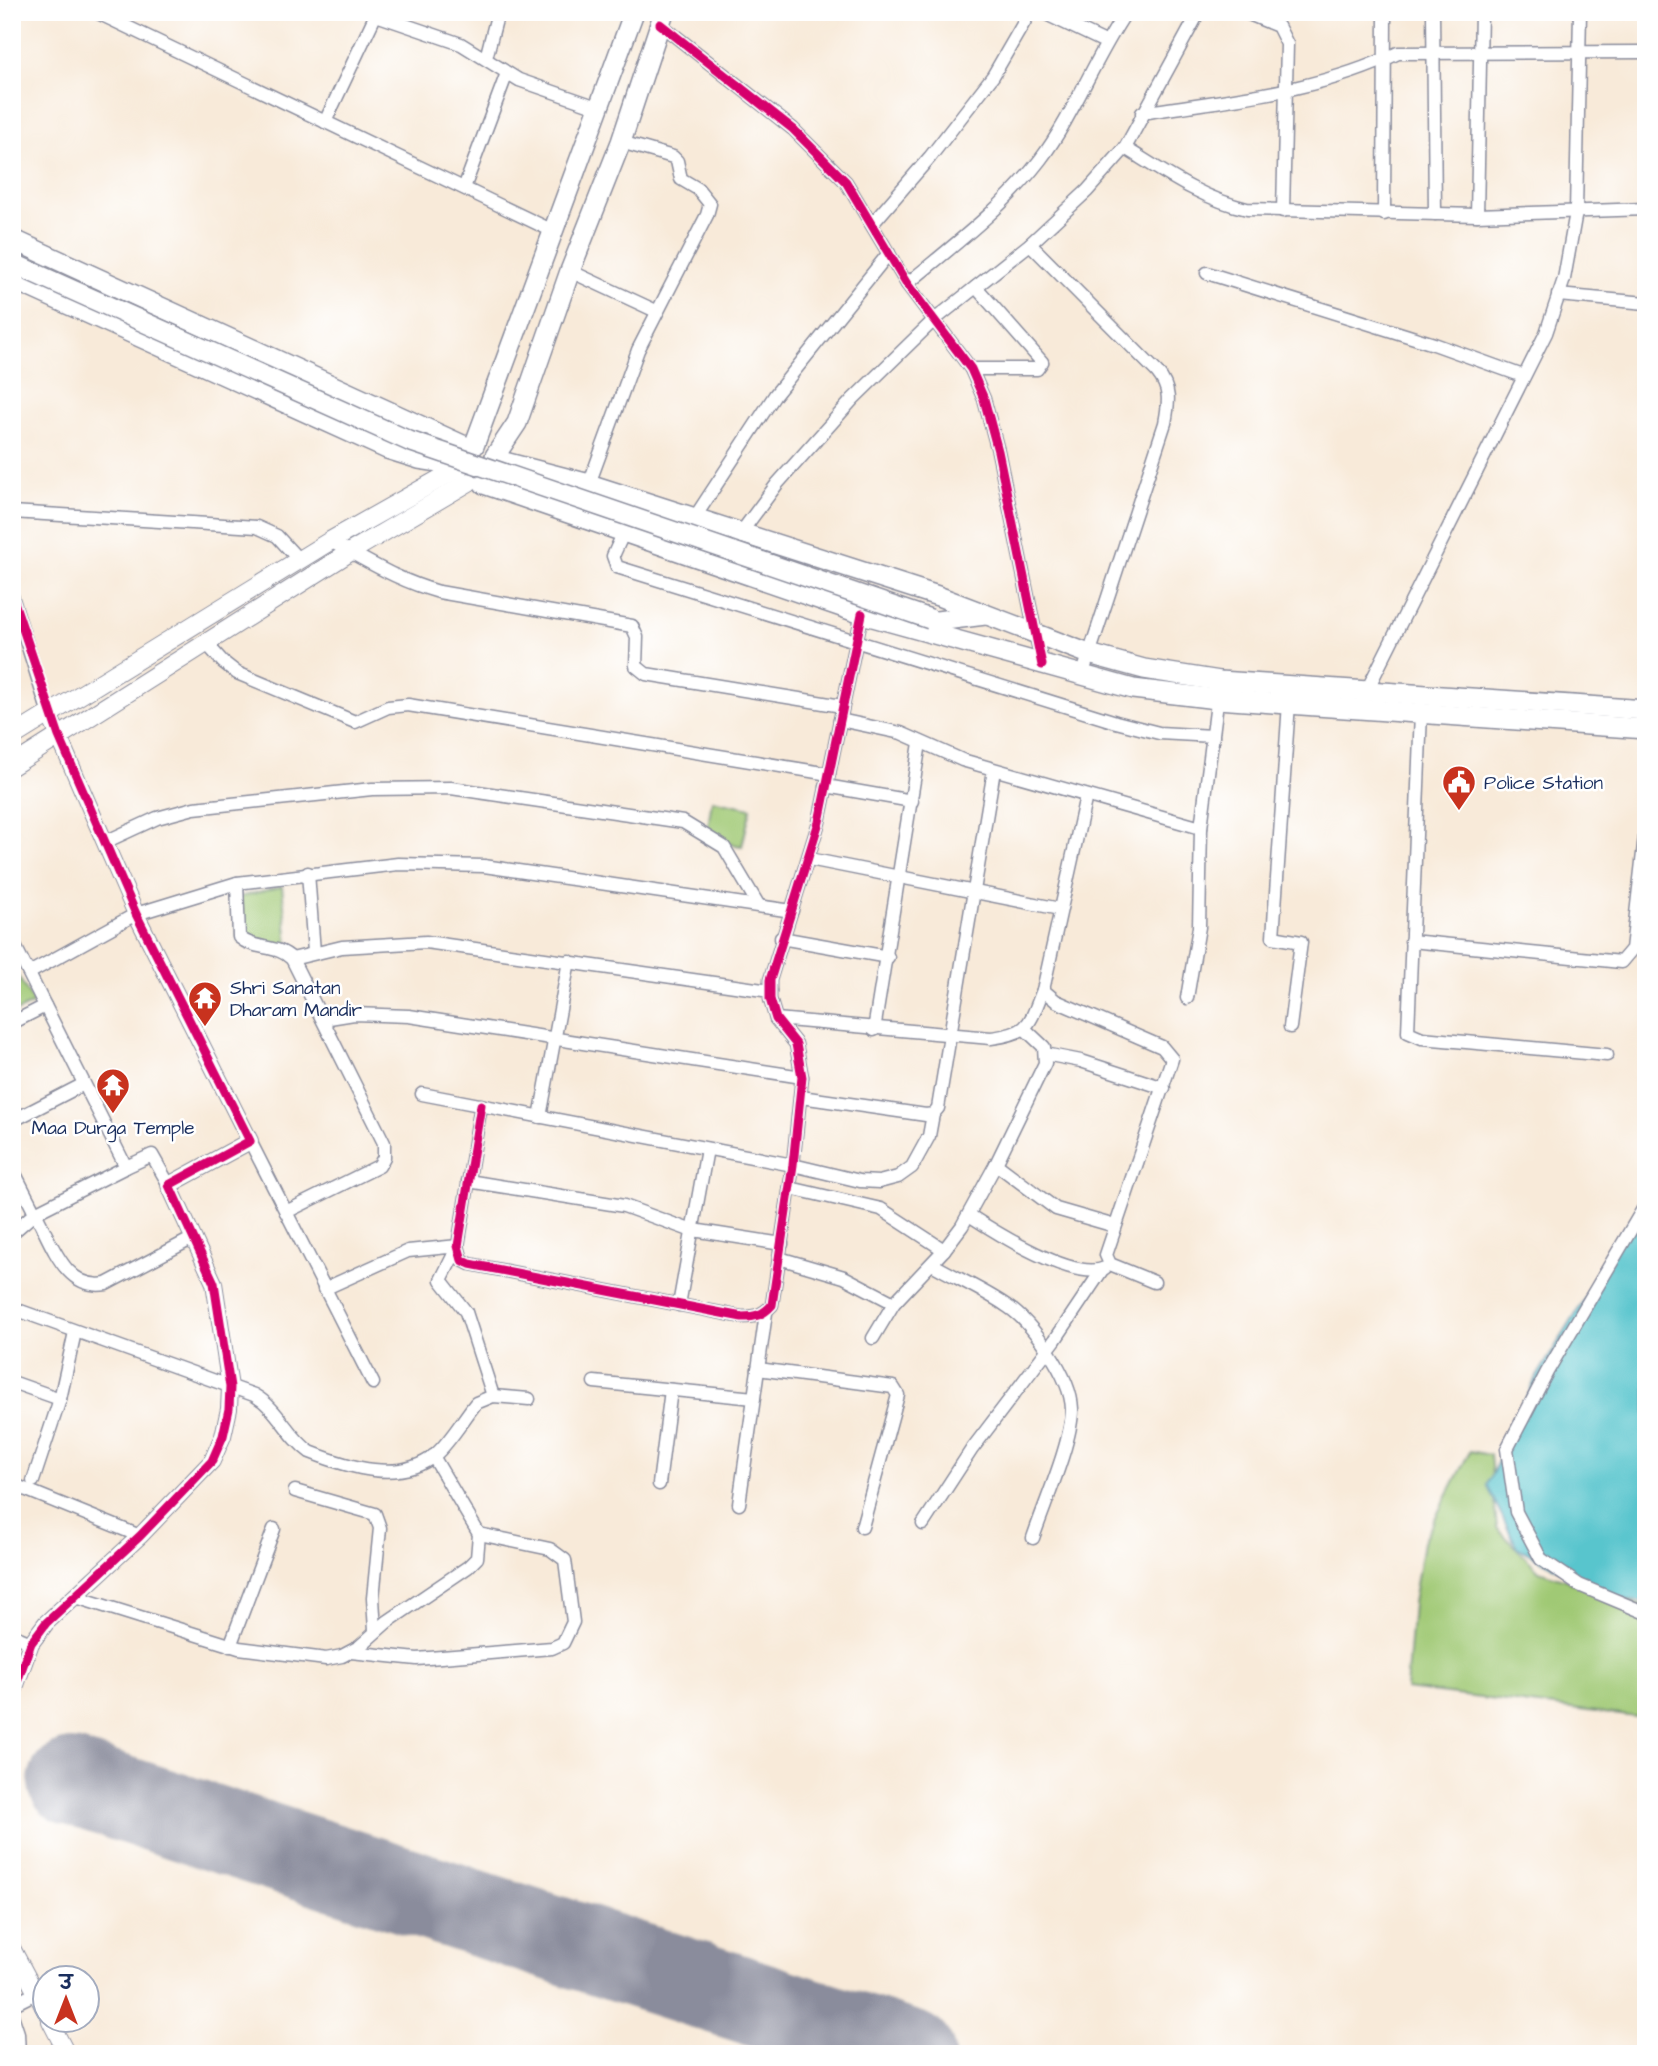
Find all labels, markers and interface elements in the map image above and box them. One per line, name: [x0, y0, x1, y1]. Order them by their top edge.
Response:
public building icon: Police Station: [1440, 763, 1478, 812]
place label: Police Station: [1484, 770, 1603, 797]
place label: Shri Sanatan Dharam Mandir: [230, 975, 362, 1024]
temple icon: Shri Sanatan Dharam Mandir: [186, 979, 224, 1028]
temple icon: Maa Durga Temple: [94, 1066, 132, 1115]
place label: Maa Durga Temple: [32, 1115, 194, 1143]
north arrow: [32, 1965, 102, 2035]
text: उ: [58, 1970, 75, 1997]

